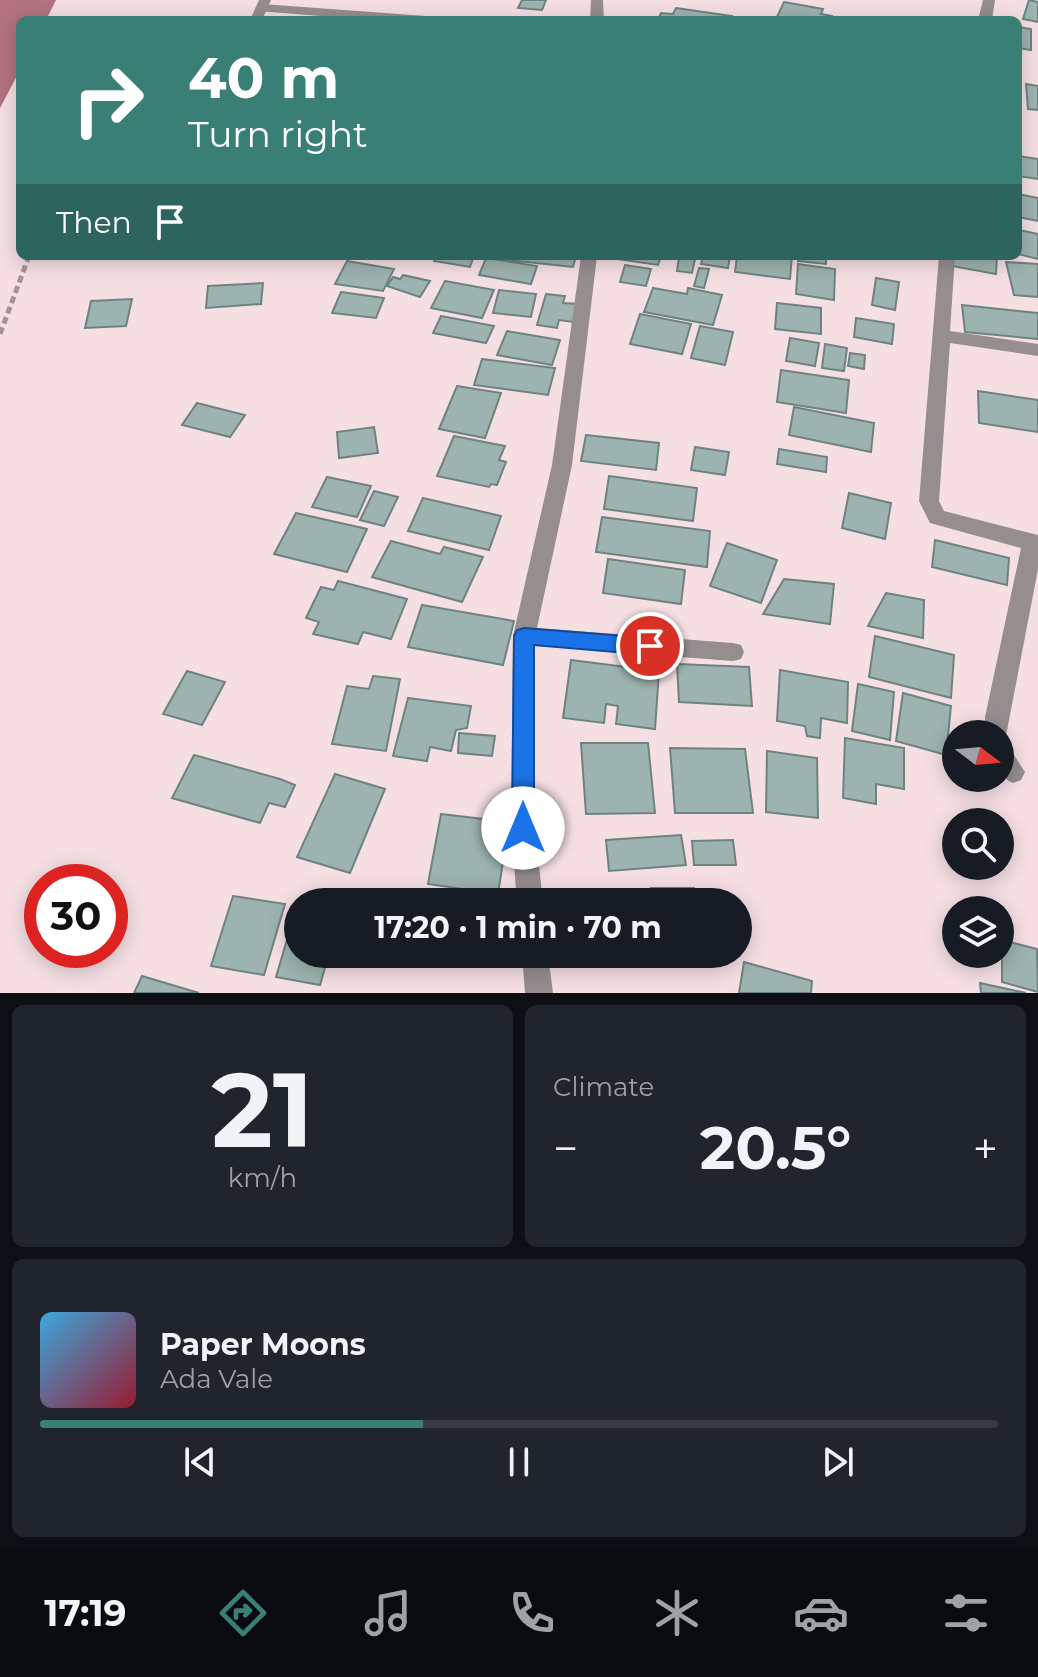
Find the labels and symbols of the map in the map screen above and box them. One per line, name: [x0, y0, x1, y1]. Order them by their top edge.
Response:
pin: [616, 612, 684, 680]
north arrow: [942, 720, 1014, 792]
position arrow: [481, 786, 565, 870]
speed limit sign: 30: [24, 864, 128, 968]

